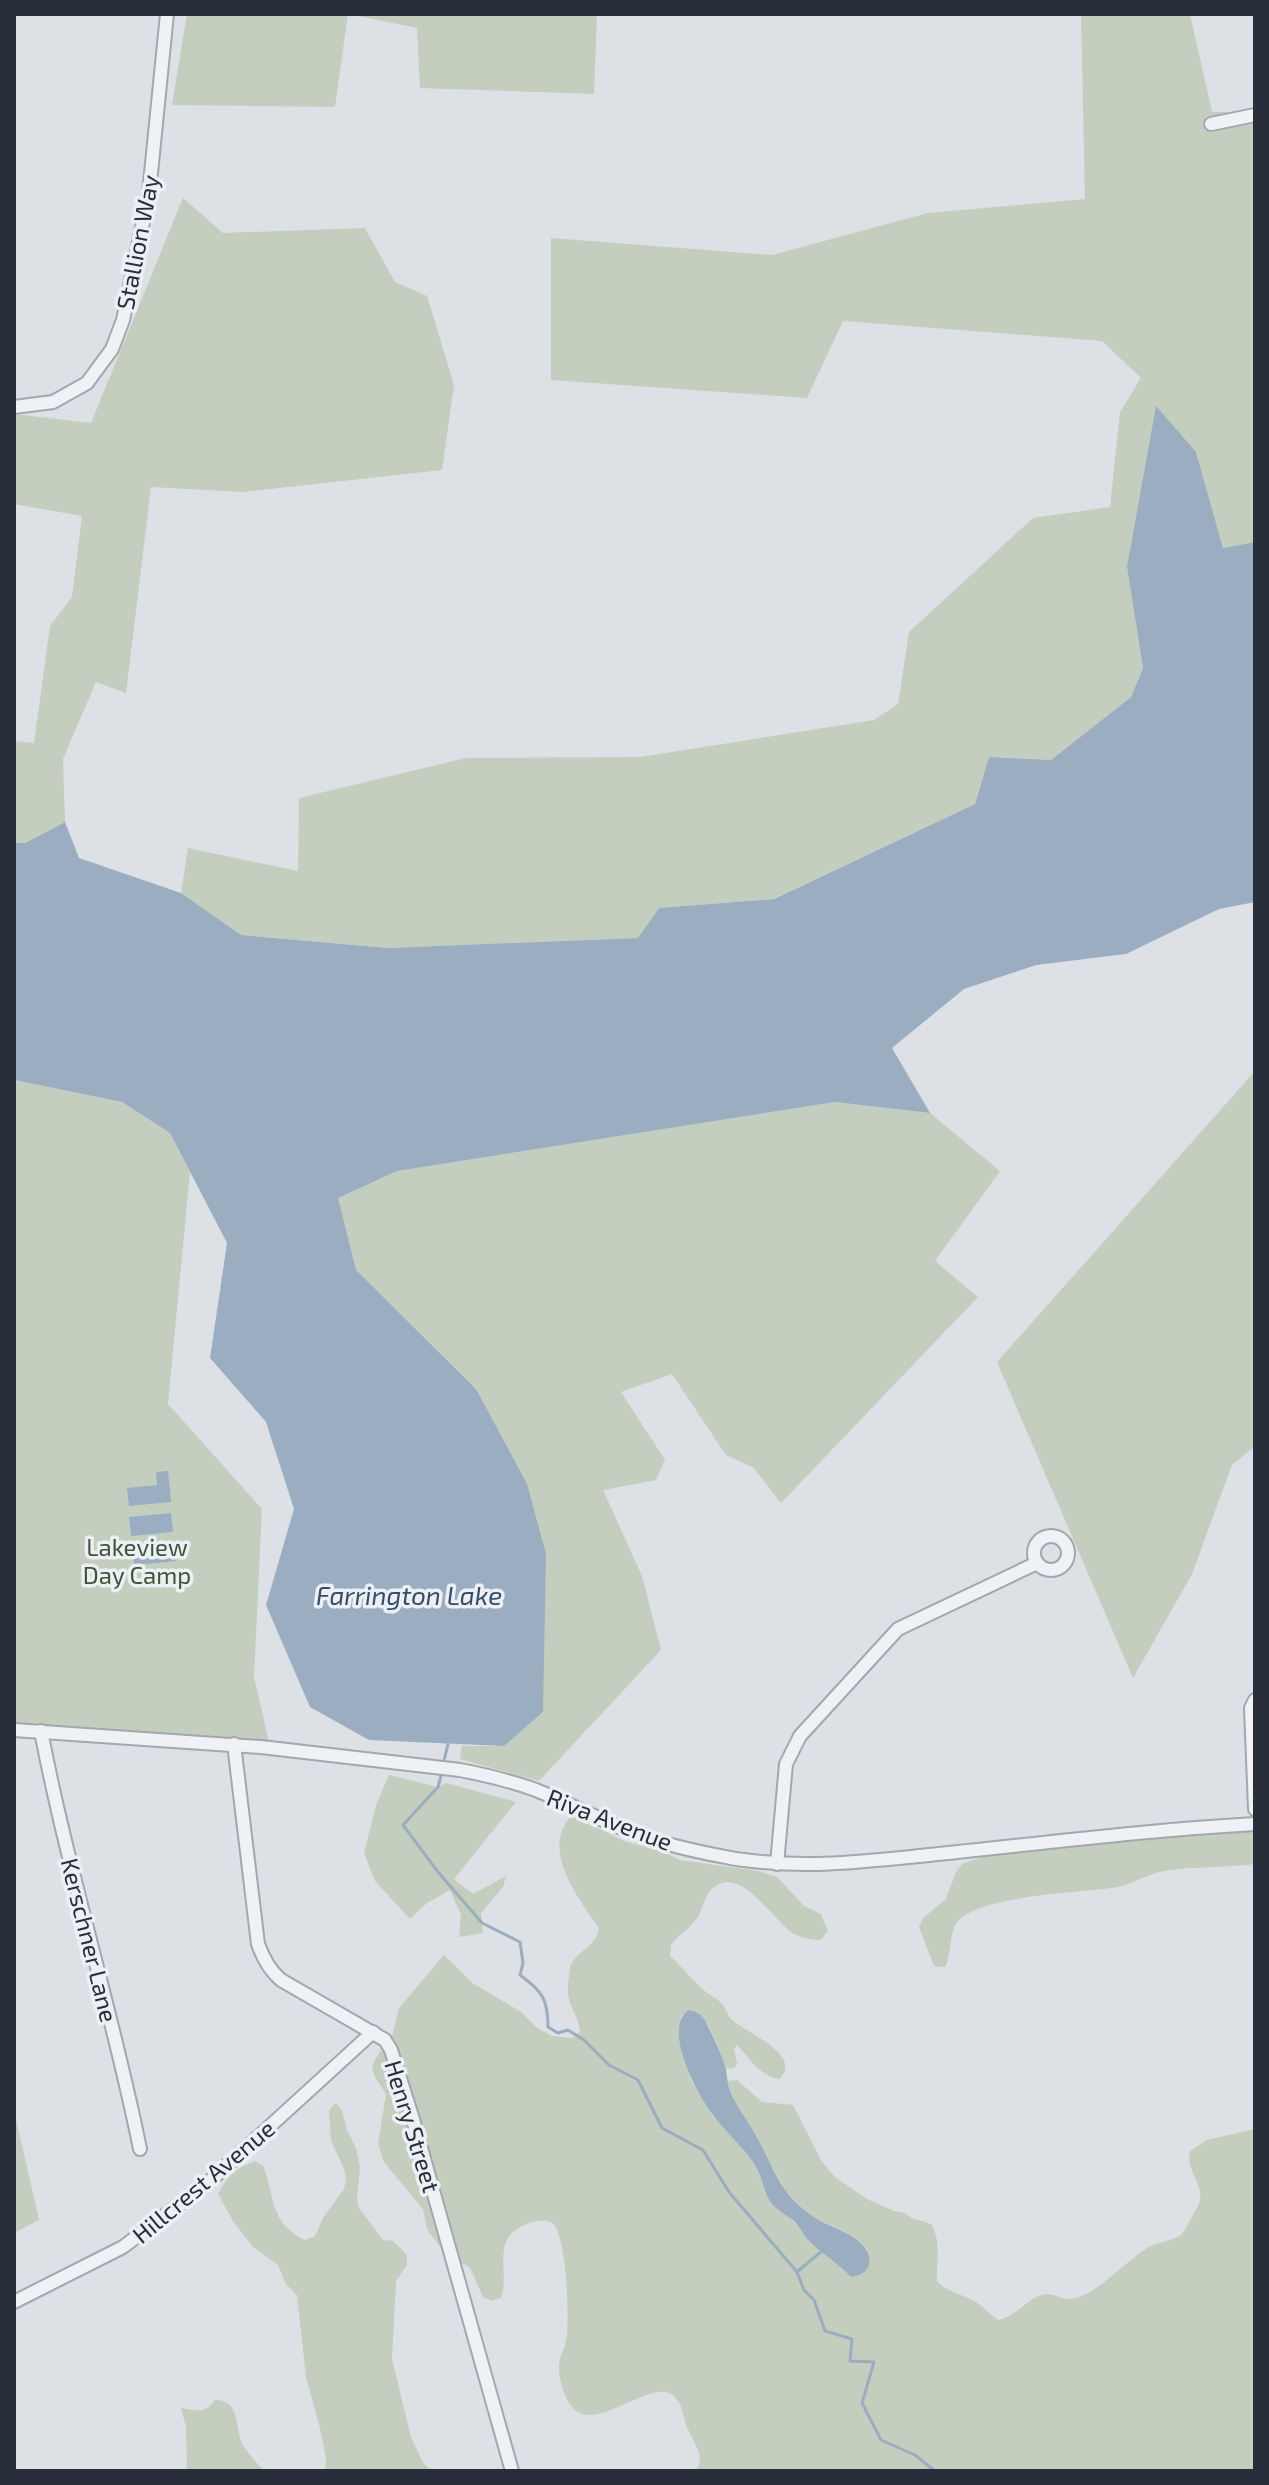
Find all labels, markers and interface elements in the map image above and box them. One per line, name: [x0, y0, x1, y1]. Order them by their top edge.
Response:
street label: Stallion Way: [110, 172, 164, 312]
park label: Lakeview Day Camp: [83, 1532, 191, 1589]
water label: Farrington Lake: [316, 1579, 502, 1610]
street label: Riva Avenue: [543, 1782, 677, 1856]
street label: Kerschner Lane: [56, 1855, 124, 2025]
street label: Henry Street: [379, 2056, 447, 2196]
street label: Hillcrest Avenue: [126, 2113, 280, 2249]

